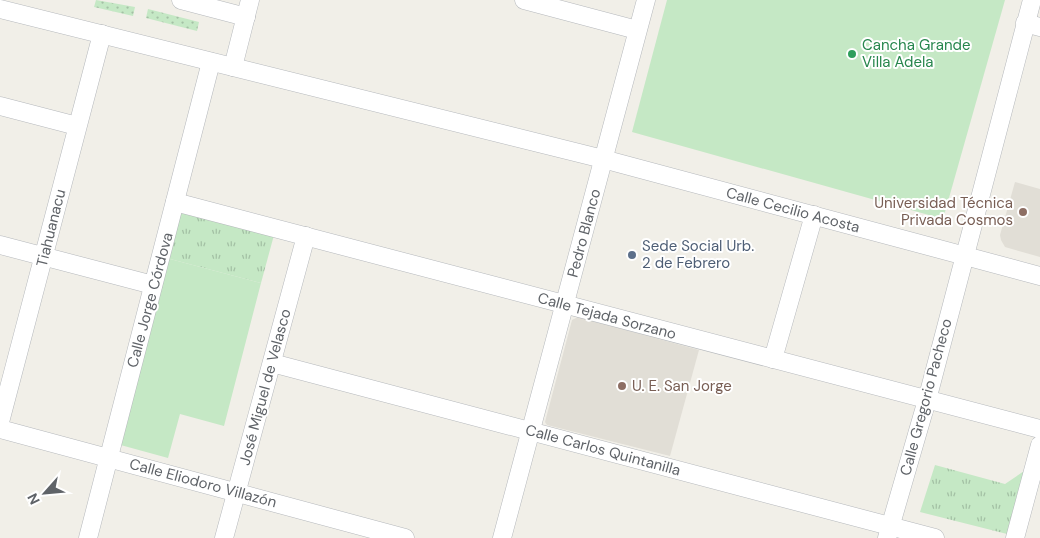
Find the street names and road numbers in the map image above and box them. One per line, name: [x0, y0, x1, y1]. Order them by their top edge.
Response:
street label: Calle Cecilio Acosta: [724, 183, 862, 237]
street label: Pedro Blanco: [563, 186, 605, 280]
street label: Tiahuanacu: [32, 187, 70, 269]
street label: Calle Jorge Córdova: [122, 230, 178, 370]
street label: Calle Tejada Sorzano: [535, 288, 679, 344]
street label: José Miguel de Velasco: [234, 306, 296, 468]
street label: Calle Gregorio Pacheco: [895, 316, 957, 478]
street label: Calle Carlos Quintanilla: [523, 420, 683, 480]
street label: Calle Eliodoro Villazón: [127, 454, 279, 512]

